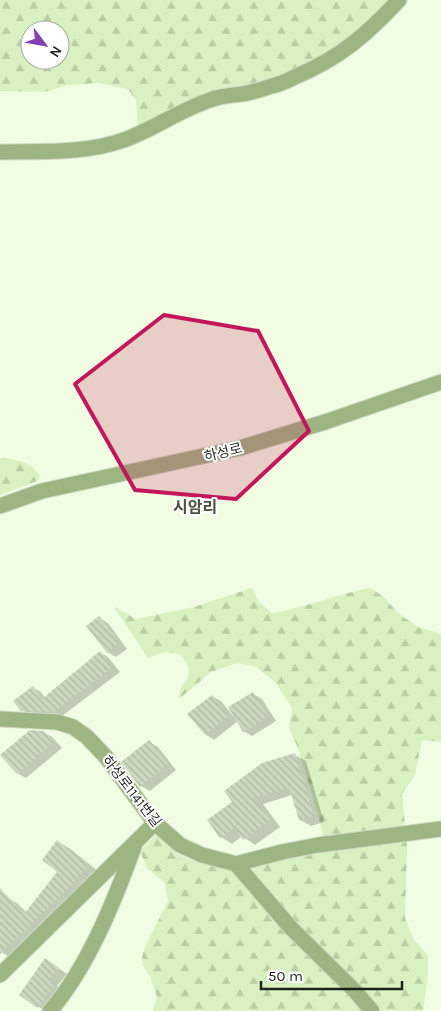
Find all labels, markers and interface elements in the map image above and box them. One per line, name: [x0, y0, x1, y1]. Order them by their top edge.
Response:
north arrow: [20, 20, 70, 70]
text: N: [46, 43, 65, 60]
street label: 하성로: [202, 440, 244, 465]
district label: 시암리: [173, 498, 217, 517]
street label: 하성로1141번길: [98, 752, 165, 830]
scale bar: [261, 958, 402, 990]
text: 50 m: [268, 967, 303, 985]

